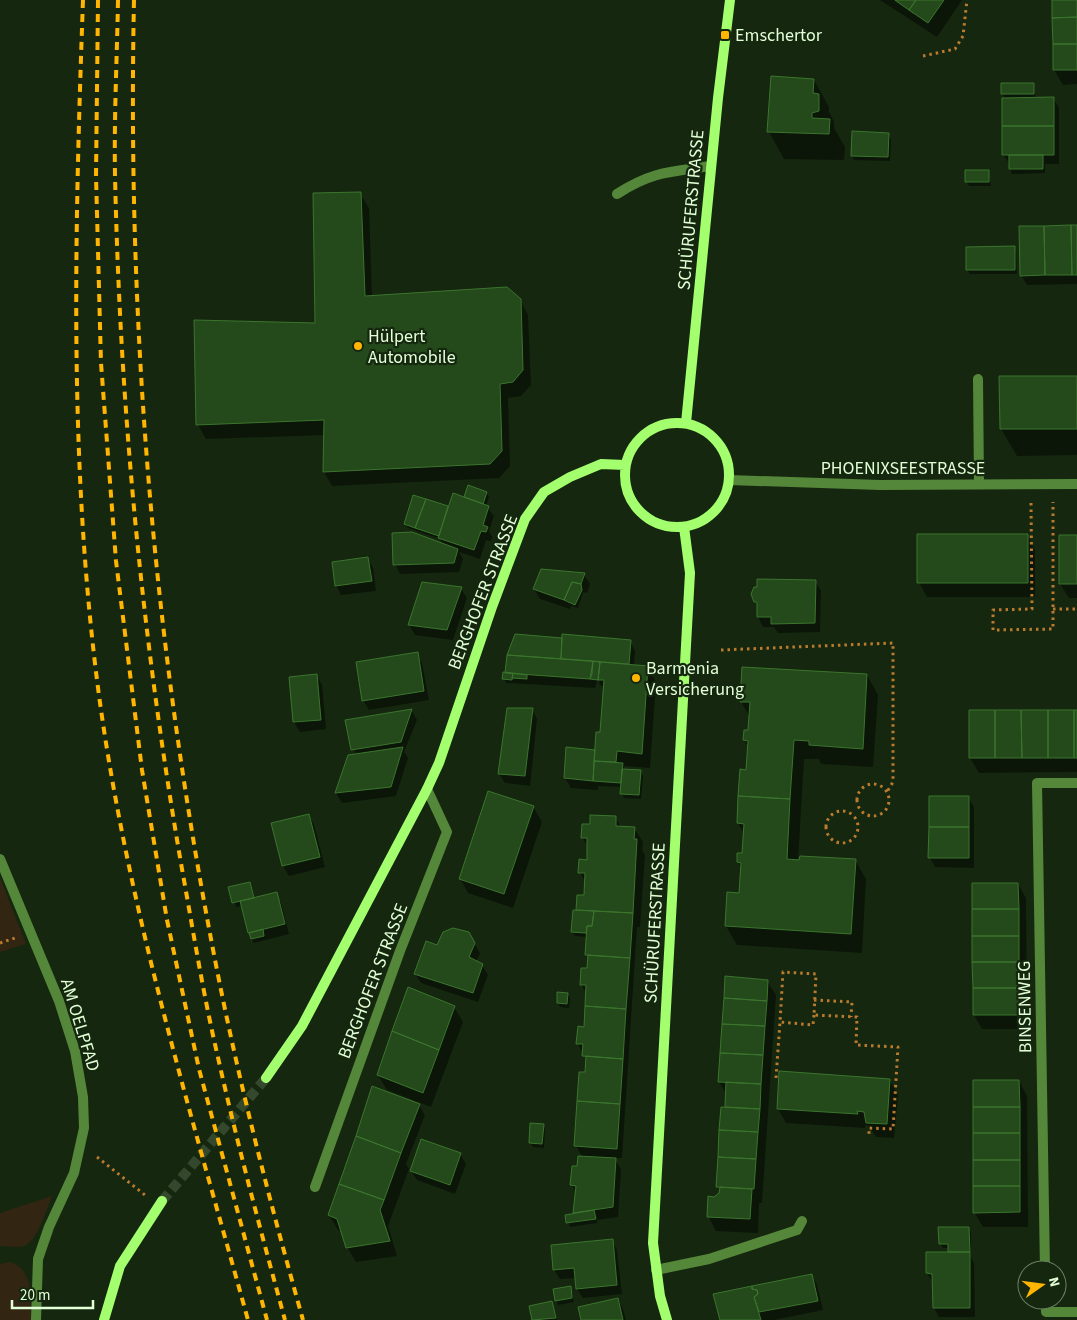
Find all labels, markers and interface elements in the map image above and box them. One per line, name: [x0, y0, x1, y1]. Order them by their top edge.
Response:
place label: Emschertor: [735, 23, 823, 48]
marker: Emschertor: [719, 29, 731, 41]
street label: SCHÜRUFERSTRASSE: [672, 129, 710, 291]
place label: Hülpert Automobile: [368, 324, 456, 370]
marker: Hülpert Automobile: [352, 340, 364, 352]
street label: PHOENIXSEESTRASSE: [821, 456, 985, 481]
street label: BERGHOFER STRASSE: [442, 511, 524, 673]
place label: Barmenia Versicherung: [646, 656, 744, 702]
marker: Barmenia Versicherung: [630, 672, 642, 684]
street label: SCHÜRUFERSTRASSE: [638, 842, 672, 1004]
street label: BERGHOFER STRASSE: [332, 900, 414, 1062]
street label: BINSENWEG: [1012, 961, 1038, 1053]
street label: AM OELPFAD: [54, 975, 106, 1075]
north arrow: [1017, 1260, 1067, 1310]
text: N: [1043, 1275, 1064, 1289]
scale bar: [12, 1278, 94, 1310]
text: 20 m: [20, 1285, 50, 1306]

